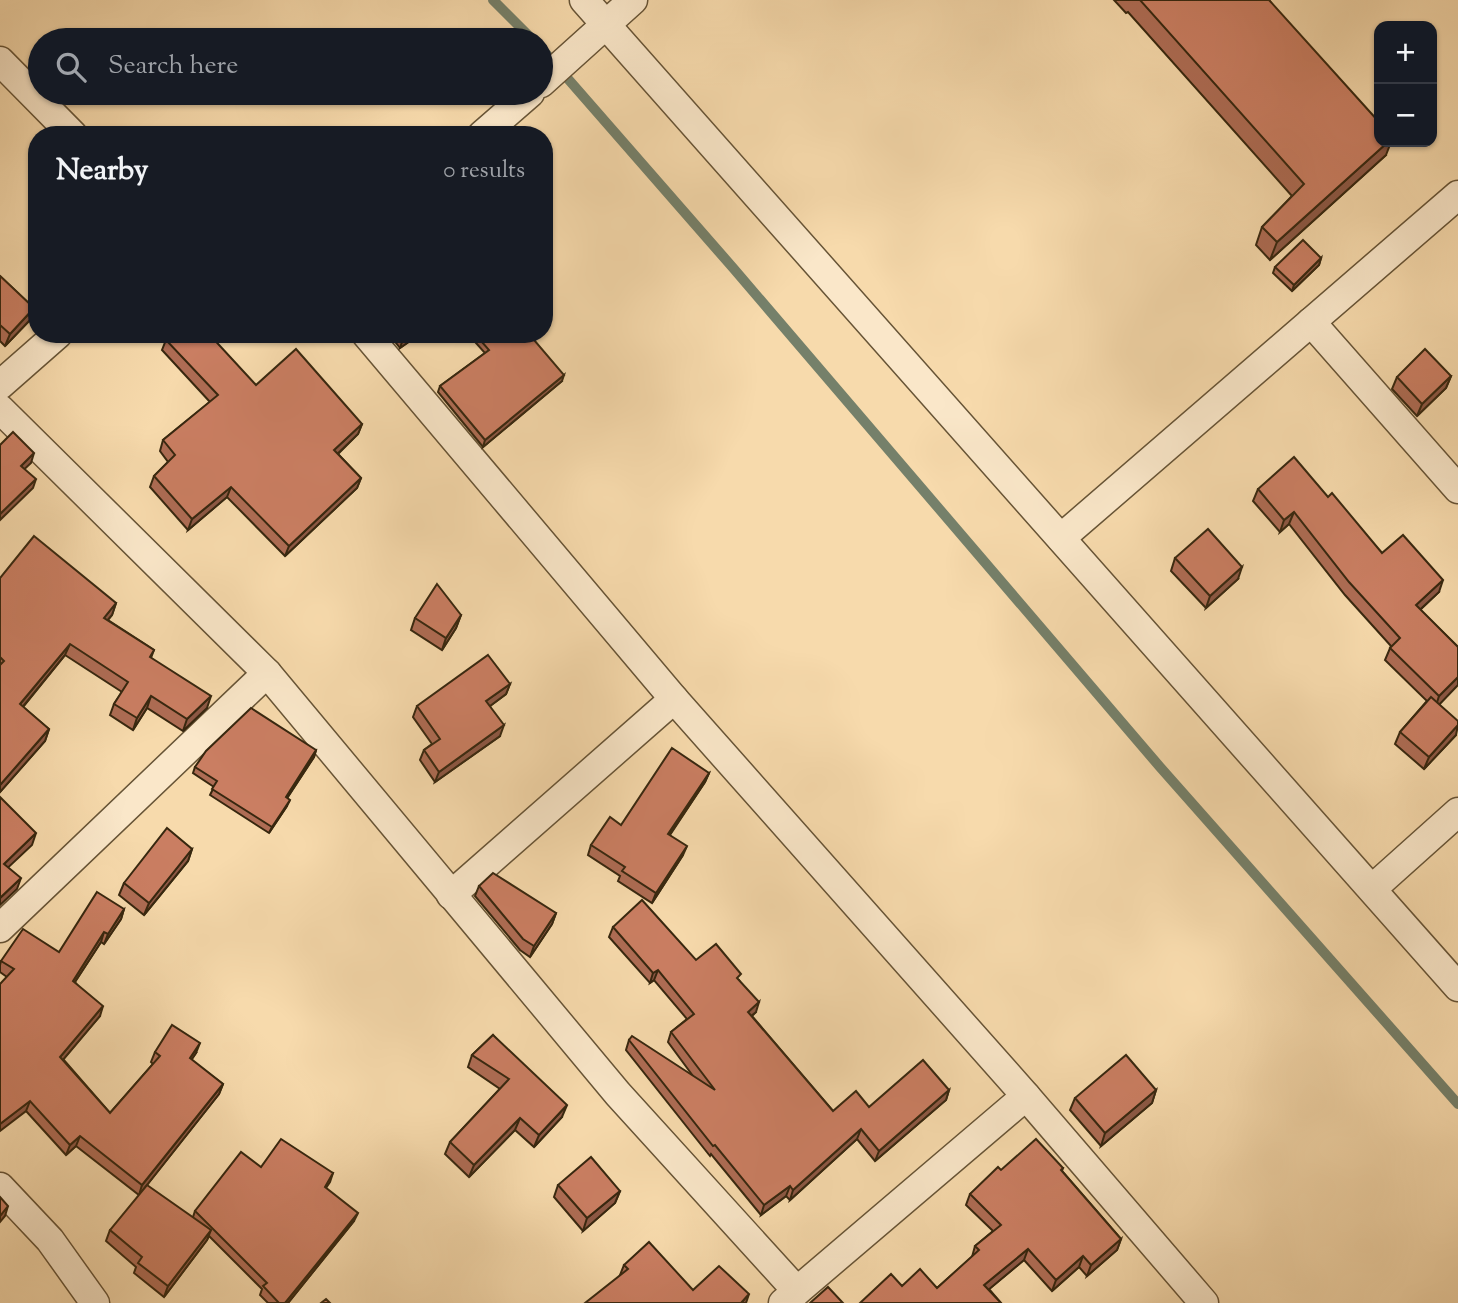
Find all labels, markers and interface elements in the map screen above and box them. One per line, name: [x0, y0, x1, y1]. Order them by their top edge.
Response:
map controls: [1374, 21, 1437, 147]
button: +: [1374, 21, 1437, 84]
search box: [28, 28, 553, 105]
icon: search: [52, 48, 90, 86]
text: Search here: [108, 48, 238, 85]
button: −: [1374, 84, 1437, 147]
text: Nearby: [56, 150, 148, 193]
text: 0 results: [443, 155, 525, 188]

